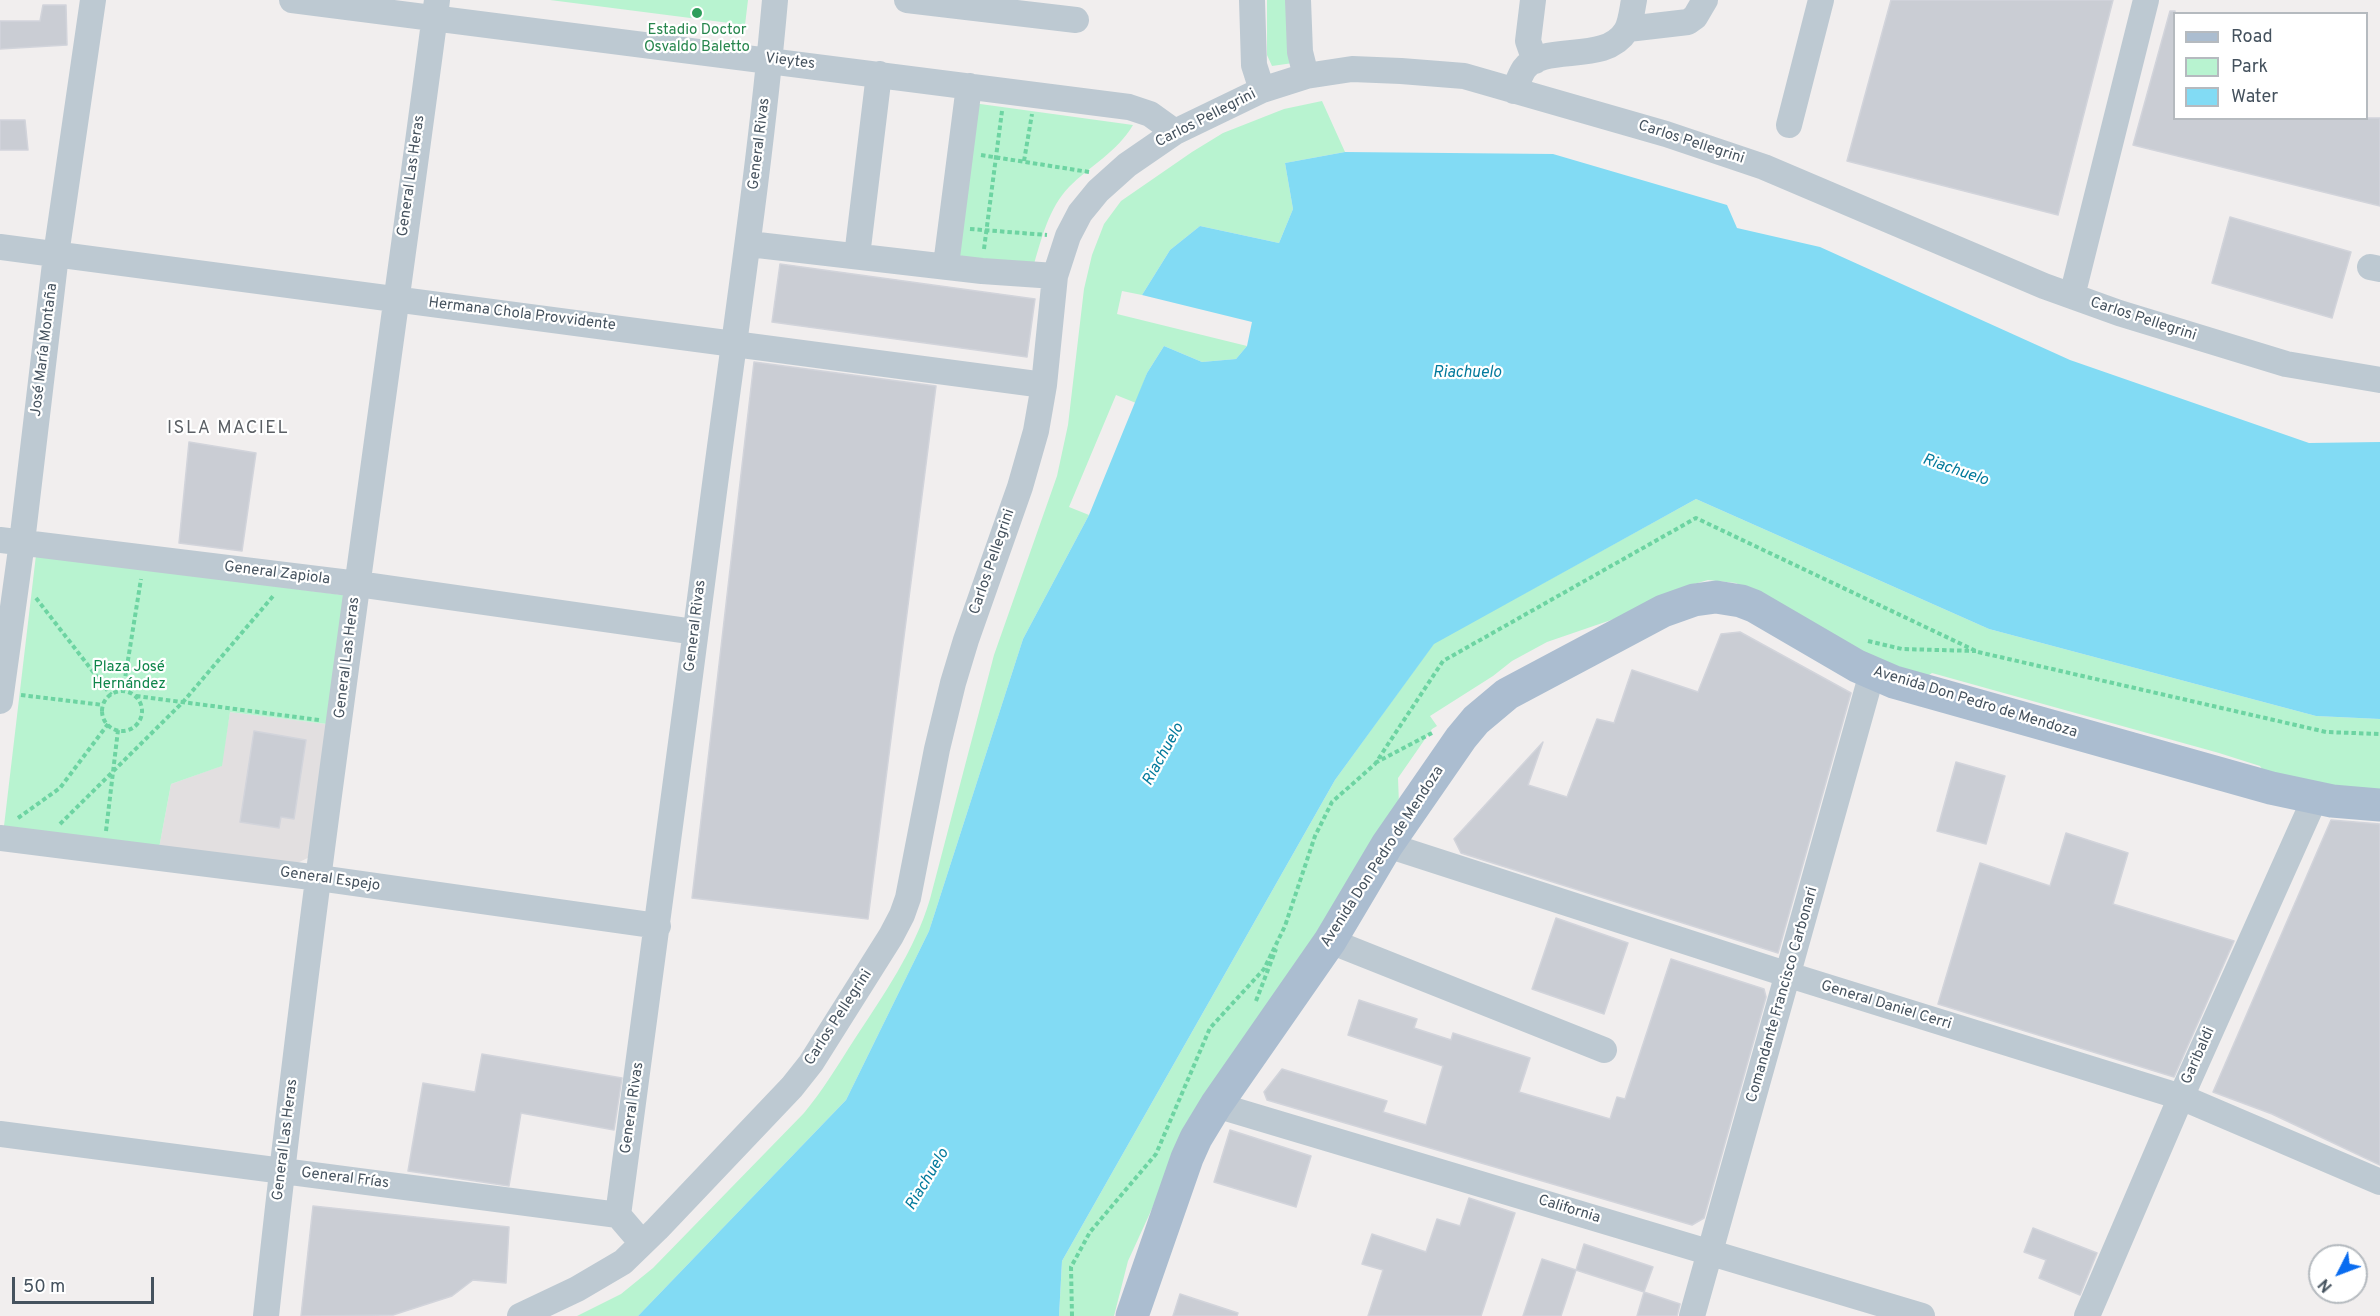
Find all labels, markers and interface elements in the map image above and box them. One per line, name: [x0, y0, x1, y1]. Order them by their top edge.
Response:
marker: Estadio Doctor Osvaldo Baletto: [690, 6, 704, 20]
legend: [2173, 12, 2368, 120]
place label: Estadio Doctor Osvaldo Baletto: [644, 22, 750, 57]
text: Road: [2231, 26, 2273, 49]
street label: Vieytes: [764, 50, 816, 74]
text: Park: [2231, 56, 2268, 79]
street label: Carlos Pellegrini: [1153, 86, 1259, 152]
text: Water: [2231, 86, 2278, 109]
street label: General Rivas: [745, 97, 775, 191]
street label: General Las Heras: [395, 114, 429, 238]
street label: Carlos Pellegrini: [1636, 117, 1746, 169]
street label: José María Montaña: [28, 282, 62, 418]
street label: Carlos Pellegrini: [2088, 294, 2198, 346]
street label: Hermana Chola Provvidente: [427, 295, 617, 335]
water label: Riachuelo: [1433, 364, 1501, 384]
district label: ISLA MACIEL: [167, 418, 289, 440]
water label: Riachuelo: [1920, 451, 1990, 491]
street label: Carlos Pellegrini: [967, 507, 1019, 617]
street label: General Zapiola: [223, 559, 331, 589]
street label: General Rivas: [681, 579, 711, 673]
street label: General Las Heras: [332, 596, 364, 720]
park label: Plaza José Hernández: [92, 659, 166, 694]
street label: Avenida Don Pedro de Mendoza: [1871, 663, 2079, 743]
water label: Riachuelo: [1139, 720, 1189, 790]
street label: Avenida Don Pedro de Mendoza: [1318, 763, 1448, 951]
street label: General Espejo: [279, 864, 381, 896]
street label: Comandante Francisco Carbonari: [1744, 885, 1822, 1105]
street label: Carlos Pellegrini: [801, 967, 877, 1069]
street label: General Daniel Cerri: [1819, 978, 1953, 1034]
street label: Garibaldi: [2178, 1025, 2220, 1087]
street label: General Rivas: [618, 1061, 648, 1155]
street label: General Las Heras: [270, 1078, 302, 1202]
water label: Riachuelo: [902, 1146, 954, 1214]
street label: General Frías: [300, 1165, 390, 1193]
street label: California: [1536, 1192, 1602, 1228]
north arrow: [2308, 1244, 2368, 1304]
scale bar: [15, 1265, 158, 1303]
text: N: [2315, 1274, 2337, 1296]
text: 50 m: [23, 1276, 65, 1299]

